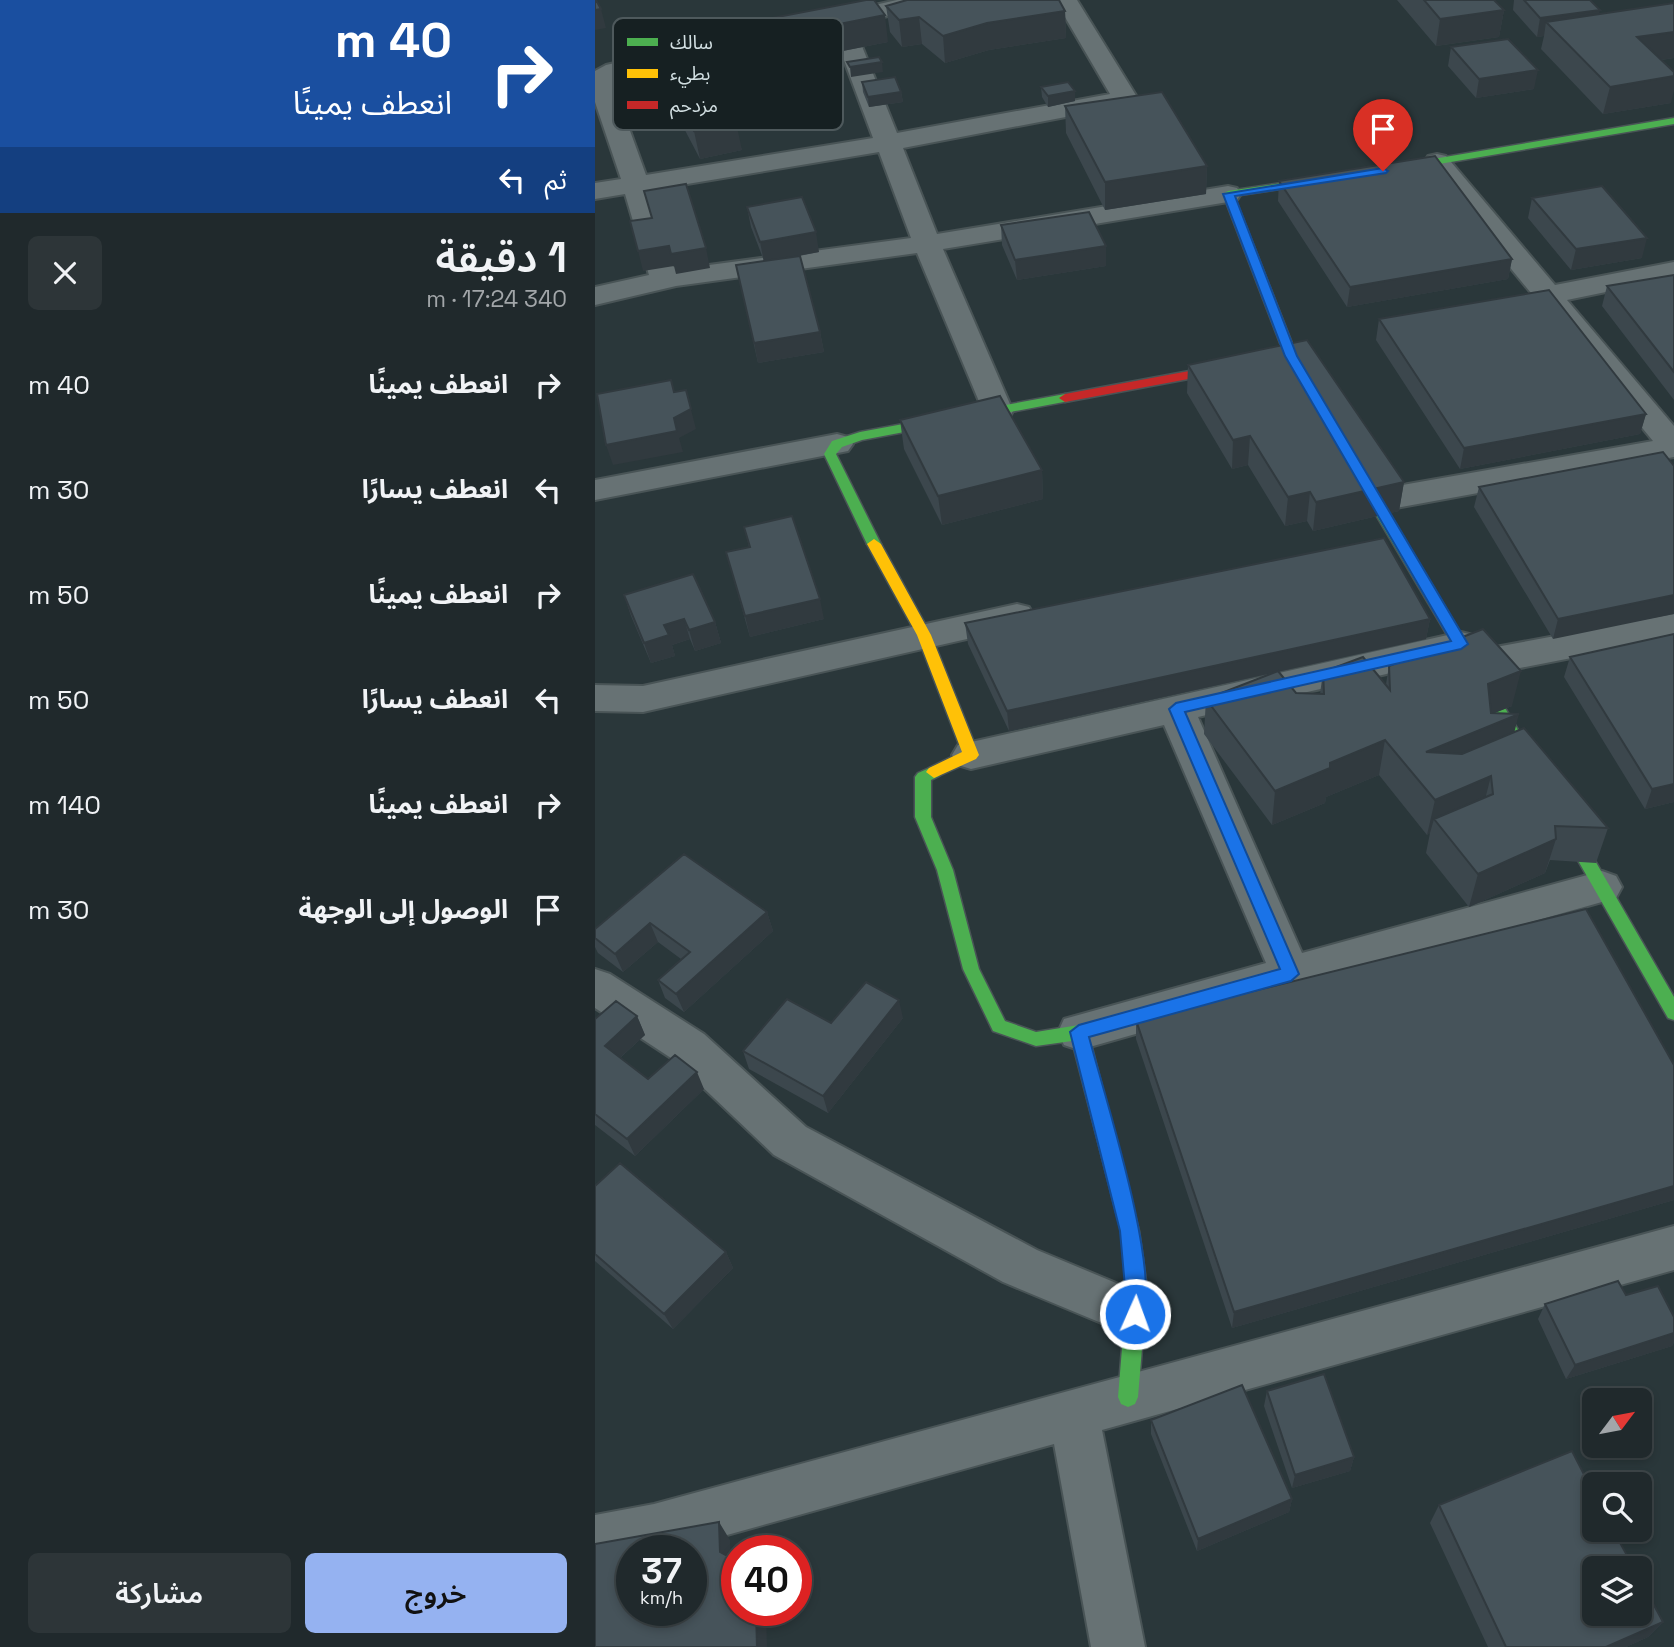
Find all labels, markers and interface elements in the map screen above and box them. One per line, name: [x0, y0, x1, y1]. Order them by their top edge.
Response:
text: 40 m: [335, 9, 452, 71]
legend: [613, 18, 843, 130]
icon: right: [476, 28, 567, 119]
text: سالك: [670, 30, 713, 55]
text: بطيء: [670, 61, 710, 88]
text: انعطف يمينًا: [293, 83, 452, 123]
text: مزدحم: [670, 93, 718, 120]
pin: [1353, 99, 1413, 171]
icon: arrive: [1364, 110, 1402, 148]
icon: left: [493, 161, 531, 199]
text: ثم: [545, 163, 567, 197]
text: 1 دقيقة: [435, 231, 567, 284]
button: close: [28, 236, 102, 310]
text: 340 m · 17:24: [426, 284, 567, 314]
icon: right: [529, 366, 567, 404]
text: انعطف يمينًا: [368, 367, 508, 401]
text: 40 m: [28, 368, 90, 402]
icon: left: [529, 471, 567, 509]
text: انعطف يسارًا: [362, 472, 508, 506]
text: 30 m: [28, 473, 89, 507]
icon: right: [529, 576, 567, 614]
text: انعطف يمينًا: [368, 577, 508, 611]
text: 50 m: [28, 578, 89, 612]
icon: left: [529, 681, 567, 719]
text: انعطف يسارًا: [362, 682, 508, 716]
text: 50 m: [28, 683, 89, 717]
icon: right: [529, 786, 567, 824]
text: انعطف يمينًا: [368, 787, 508, 821]
text: 140 m: [28, 788, 101, 822]
icon: arrive: [529, 891, 567, 929]
text: الوصول إلى الوجهة: [298, 892, 508, 926]
text: 30 m: [28, 893, 89, 927]
position arrow: [1098, 1277, 1172, 1351]
north arrow: [1582, 1388, 1652, 1458]
map controls: [1582, 1388, 1652, 1626]
button: search: [1582, 1472, 1652, 1542]
speed limit sign: 40: [721, 1535, 812, 1626]
text: 37: [641, 1549, 682, 1593]
button: مشاركة: [28, 1553, 291, 1633]
button: خروج: [305, 1553, 567, 1633]
button: layers: [1582, 1556, 1652, 1626]
text: km/h: [640, 1586, 683, 1609]

